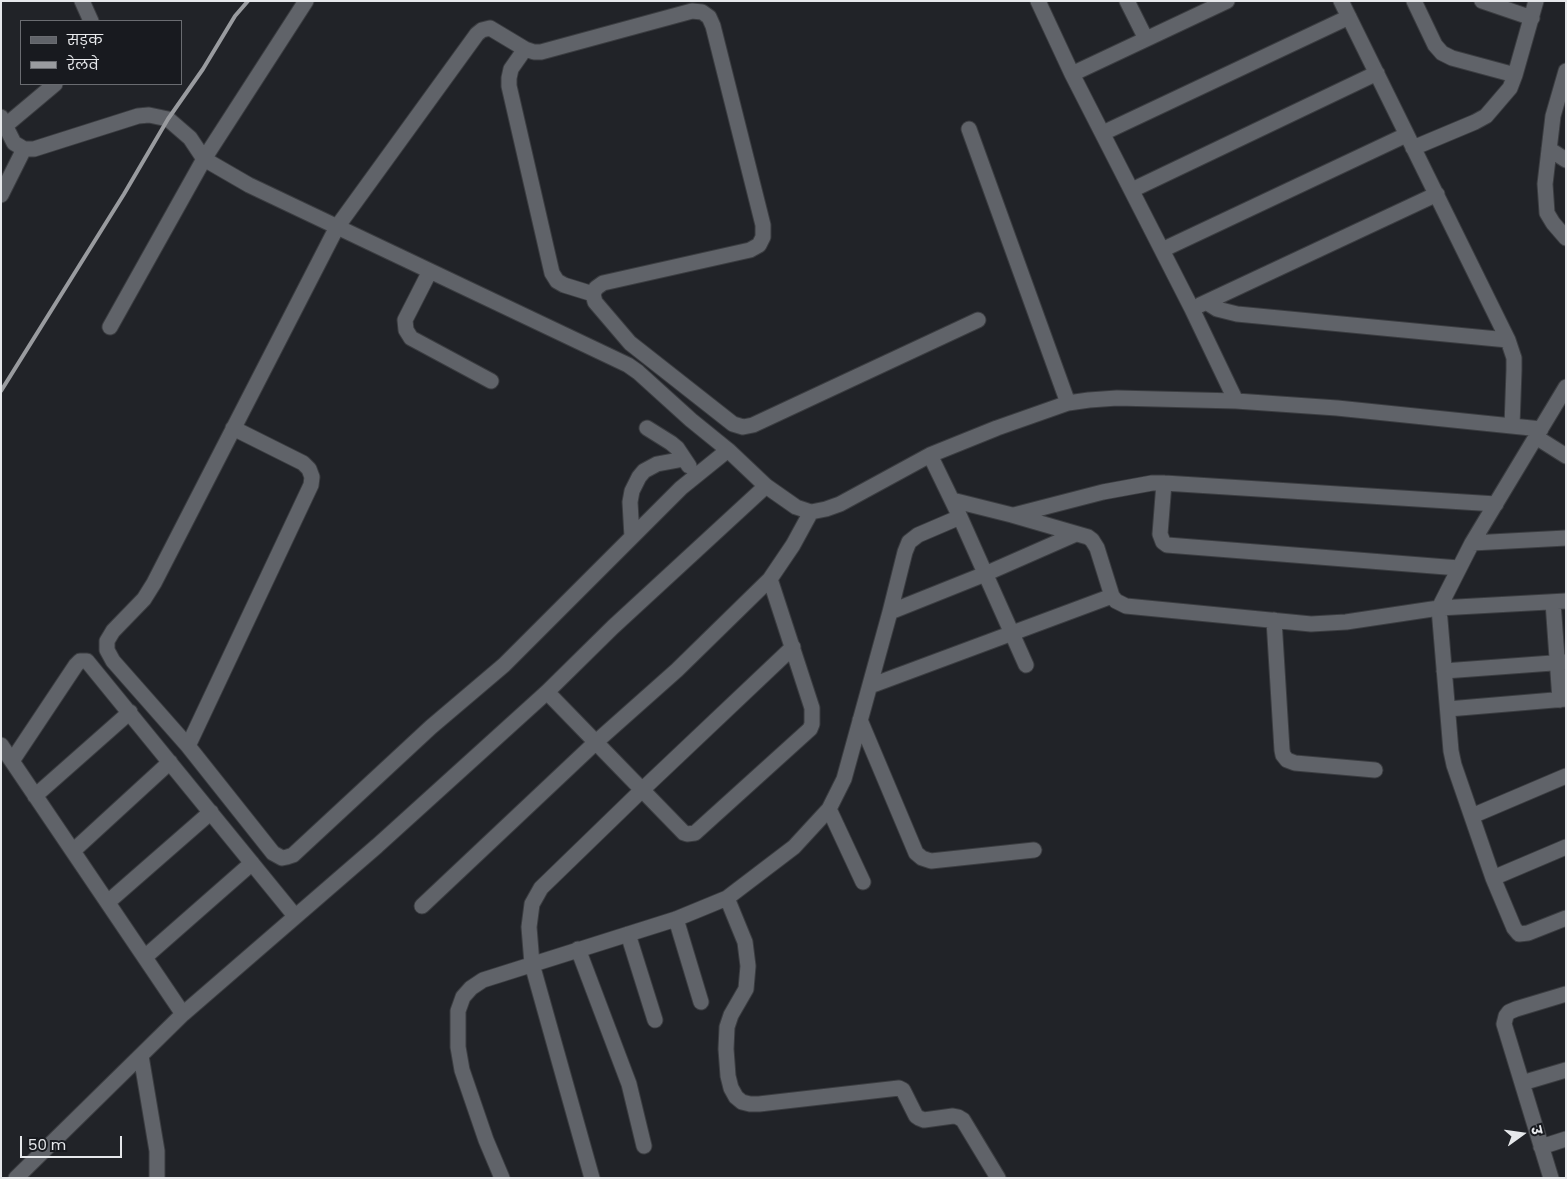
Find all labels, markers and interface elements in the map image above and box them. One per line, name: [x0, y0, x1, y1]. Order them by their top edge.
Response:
legend: [20, 20, 182, 85]
text: सड़क: [67, 29, 103, 50]
text: रेलवे: [67, 54, 99, 75]
north arrow: [1497, 1109, 1547, 1159]
text: उ: [1526, 1124, 1547, 1137]
scale bar: [22, 1126, 125, 1158]
text: 50 m: [28, 1134, 66, 1155]

